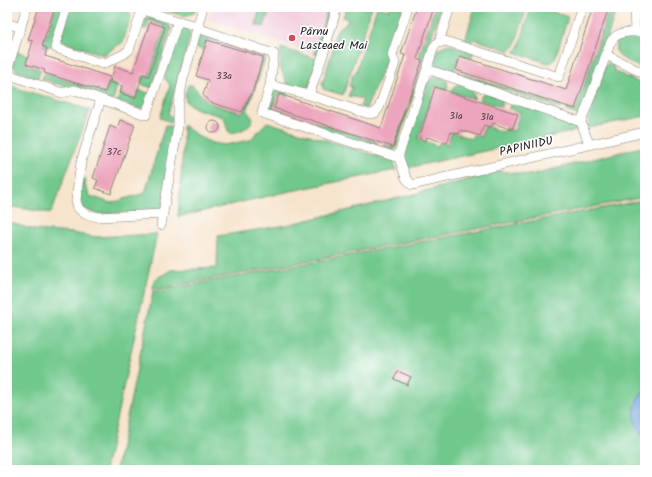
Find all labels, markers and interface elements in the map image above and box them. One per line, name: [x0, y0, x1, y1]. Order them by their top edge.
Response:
place label: Pärnu Lasteaed Mai: [300, 22, 368, 55]
marker: Pärnu Lasteaed Mai: [287, 33, 297, 43]
house number: 33a: [216, 68, 232, 84]
house number: 31a: [449, 108, 463, 124]
house number: 31a: [480, 109, 494, 125]
street label: PAPINIIDU: [497, 131, 555, 162]
house number: 37c: [107, 144, 122, 160]

